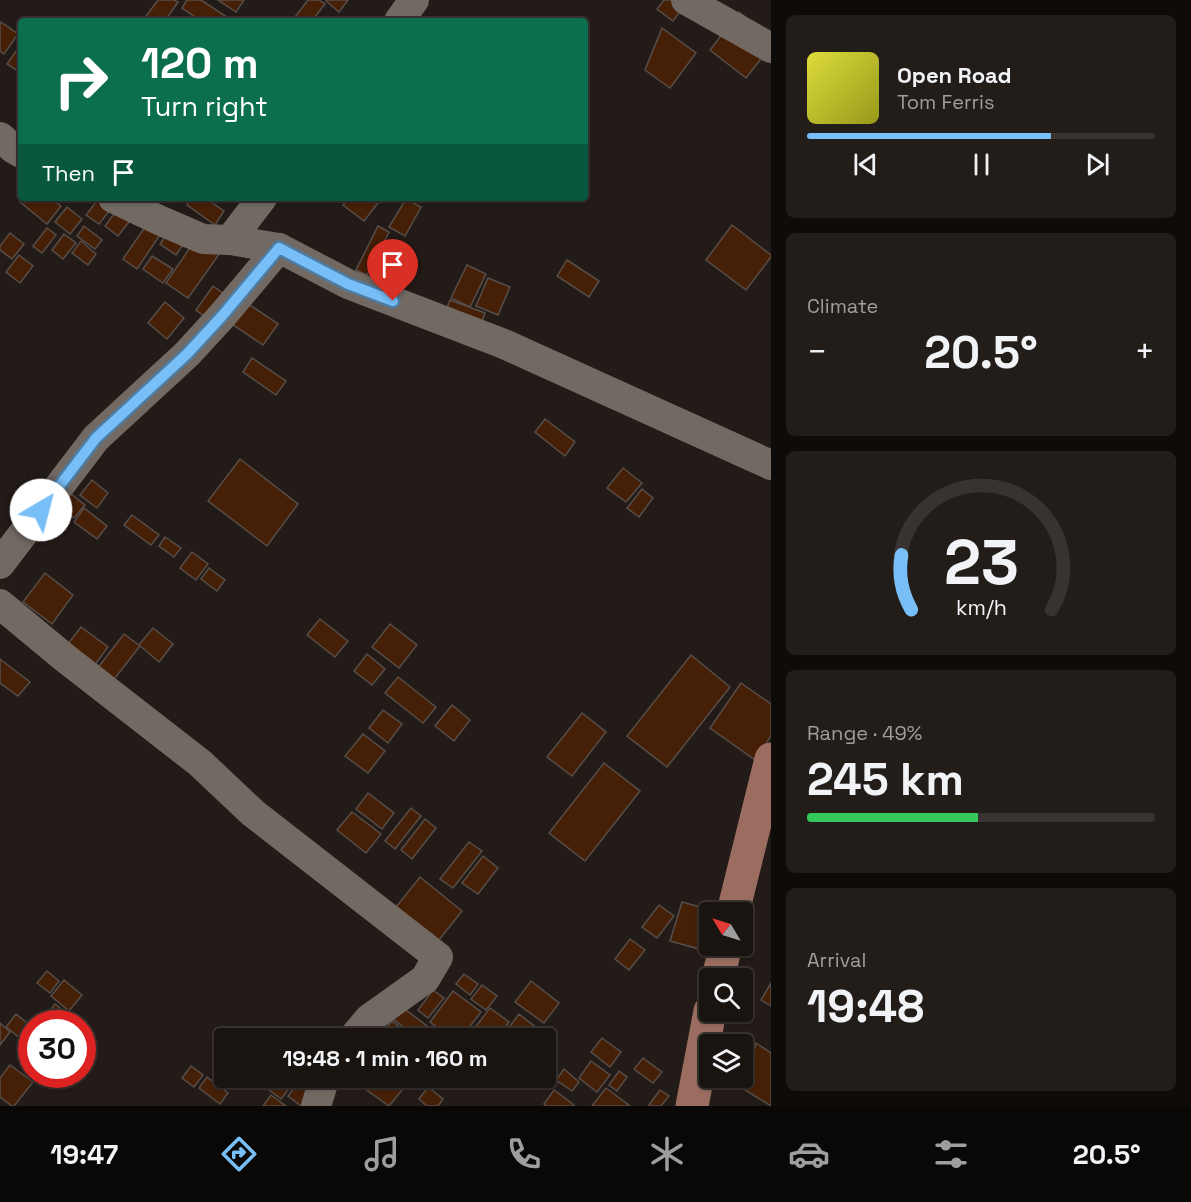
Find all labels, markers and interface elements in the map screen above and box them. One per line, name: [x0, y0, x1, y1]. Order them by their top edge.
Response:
text: 120 m: [141, 37, 259, 90]
icon: right: [42, 42, 120, 120]
text: Open Road: [897, 61, 1012, 89]
text: Turn right: [141, 89, 268, 124]
text: Tom Ferris: [897, 89, 995, 115]
icon: previous: [849, 148, 882, 181]
icon: pause: [965, 148, 998, 181]
icon: next: [1081, 148, 1114, 181]
icon: arrive: [107, 156, 140, 189]
text: Then: [42, 159, 95, 187]
pin: [367, 239, 418, 301]
icon: arrive: [376, 248, 409, 281]
text: Climate: [807, 293, 878, 319]
text: 20.5°: [924, 324, 1038, 381]
text: −: [807, 331, 827, 373]
text: +: [1135, 331, 1155, 373]
position arrow: [9, 478, 73, 542]
text: 23: [943, 523, 1018, 602]
text: km/h: [955, 594, 1007, 621]
text: Range · 49%: [807, 720, 922, 746]
text: 245 km: [807, 751, 964, 808]
north arrow: [699, 902, 753, 956]
map controls: [699, 902, 753, 1088]
text: Arrival: [807, 947, 866, 973]
button: search: [699, 968, 753, 1022]
text: 19:48: [807, 978, 924, 1035]
speed limit sign: 30: [18, 1010, 96, 1088]
button: layers: [699, 1034, 753, 1088]
text: 19:48 · 1 min · 160 m: [282, 1044, 488, 1072]
icon: directions: [218, 1133, 260, 1175]
icon: music: [361, 1133, 403, 1175]
icon: phone: [503, 1133, 545, 1175]
icon: climate: [646, 1133, 688, 1175]
icon: car: [788, 1133, 830, 1175]
icon: filters: [930, 1133, 972, 1175]
text: 19:47: [50, 1137, 118, 1172]
text: 20.5°: [1073, 1137, 1141, 1172]

